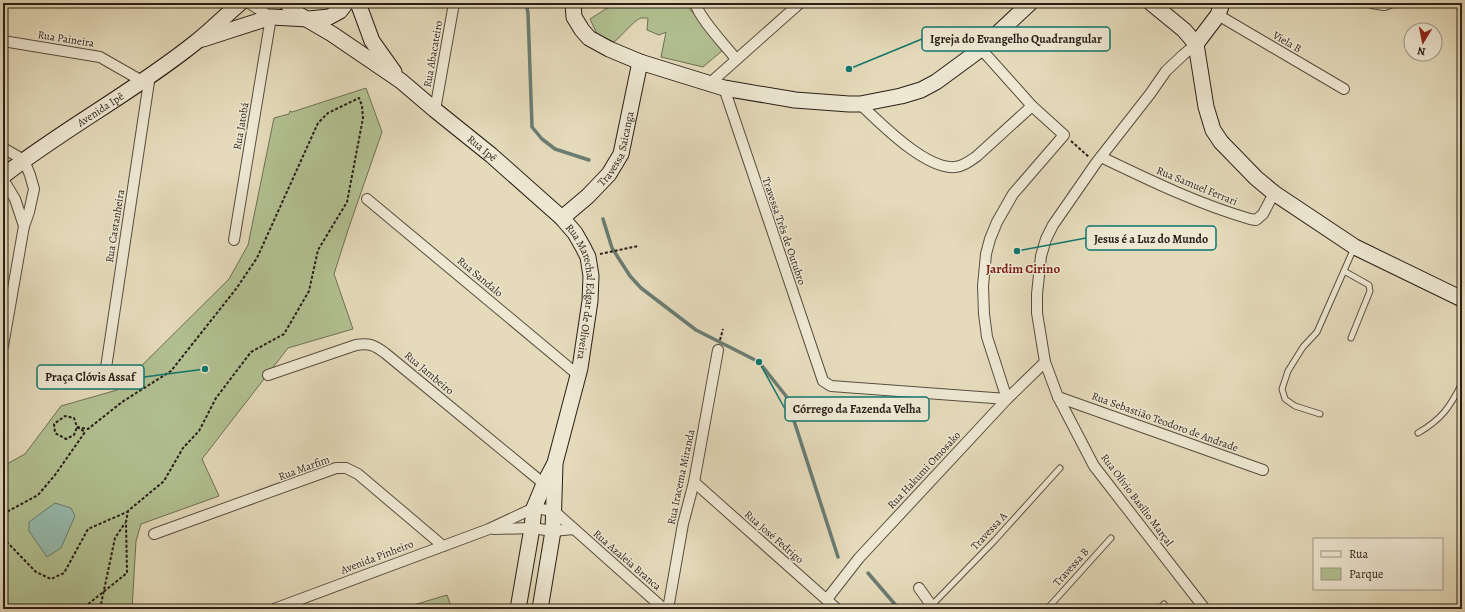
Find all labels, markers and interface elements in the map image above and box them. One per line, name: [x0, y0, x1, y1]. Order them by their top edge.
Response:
street label: Rua Abacateiro: [420, 19, 446, 89]
north arrow: [1403, 22, 1443, 62]
street label: Rua Paineira: [37, 27, 96, 51]
callout: Igreja do Evangelho Quadrangular: [922, 27, 1110, 51]
street label: Viela B: [1269, 27, 1304, 56]
text: Igreja do Evangelho Quadrangular: [930, 31, 1102, 47]
text: N: [1416, 43, 1427, 59]
street label: Avenida Ipê: [73, 88, 127, 130]
street label: Rua Jatobá: [229, 100, 253, 151]
street label: Travessa Saicanga: [594, 109, 637, 189]
street label: Rua Ipê: [464, 131, 501, 165]
street label: Rua Samuel Ferrari: [1154, 163, 1240, 209]
street label: Travessa Três de Outubro: [758, 175, 810, 287]
street label: Rua Castanheira: [102, 187, 128, 264]
street label: Rua Marechal Edgar de Oliveira: [562, 220, 599, 361]
callout: Jesus é a Luz do Mundo: [1086, 226, 1216, 250]
text: Jesus é a Luz do Mundo: [1094, 231, 1208, 247]
street label: Rua Sandalo: [454, 253, 507, 301]
district label: Jardim Cirino: [986, 260, 1060, 277]
street label: Rua Jambeiro: [401, 348, 457, 398]
callout: Praça Clóvis Assaf: [37, 365, 144, 389]
text: Praça Clóvis Assaf: [45, 369, 137, 385]
street label: Rua Sebastião Teodoro de Andrade: [1090, 388, 1240, 456]
callout: Córrego da Fazenda Velha: [785, 397, 929, 421]
text: Córrego da Fazenda Velha: [793, 401, 921, 417]
street label: Rua Iracema Miranda: [664, 427, 699, 526]
street label: Rua Hakumi Omosako: [884, 427, 964, 512]
street label: Rua Olívio Basílio Marçal: [1097, 451, 1177, 550]
street label: Rua Marfim: [276, 452, 332, 484]
street label: Rua José Fedrigo: [741, 507, 807, 567]
street label: Travessa A: [968, 508, 1011, 553]
street label: Rua Azaleia Branca: [590, 526, 665, 594]
street label: Avenida Pinheiro: [338, 536, 416, 578]
legend: [1313, 538, 1443, 590]
street label: Travessa B: [1050, 544, 1092, 590]
text: Rua: [1349, 546, 1368, 562]
text: Parque: [1349, 566, 1384, 582]

